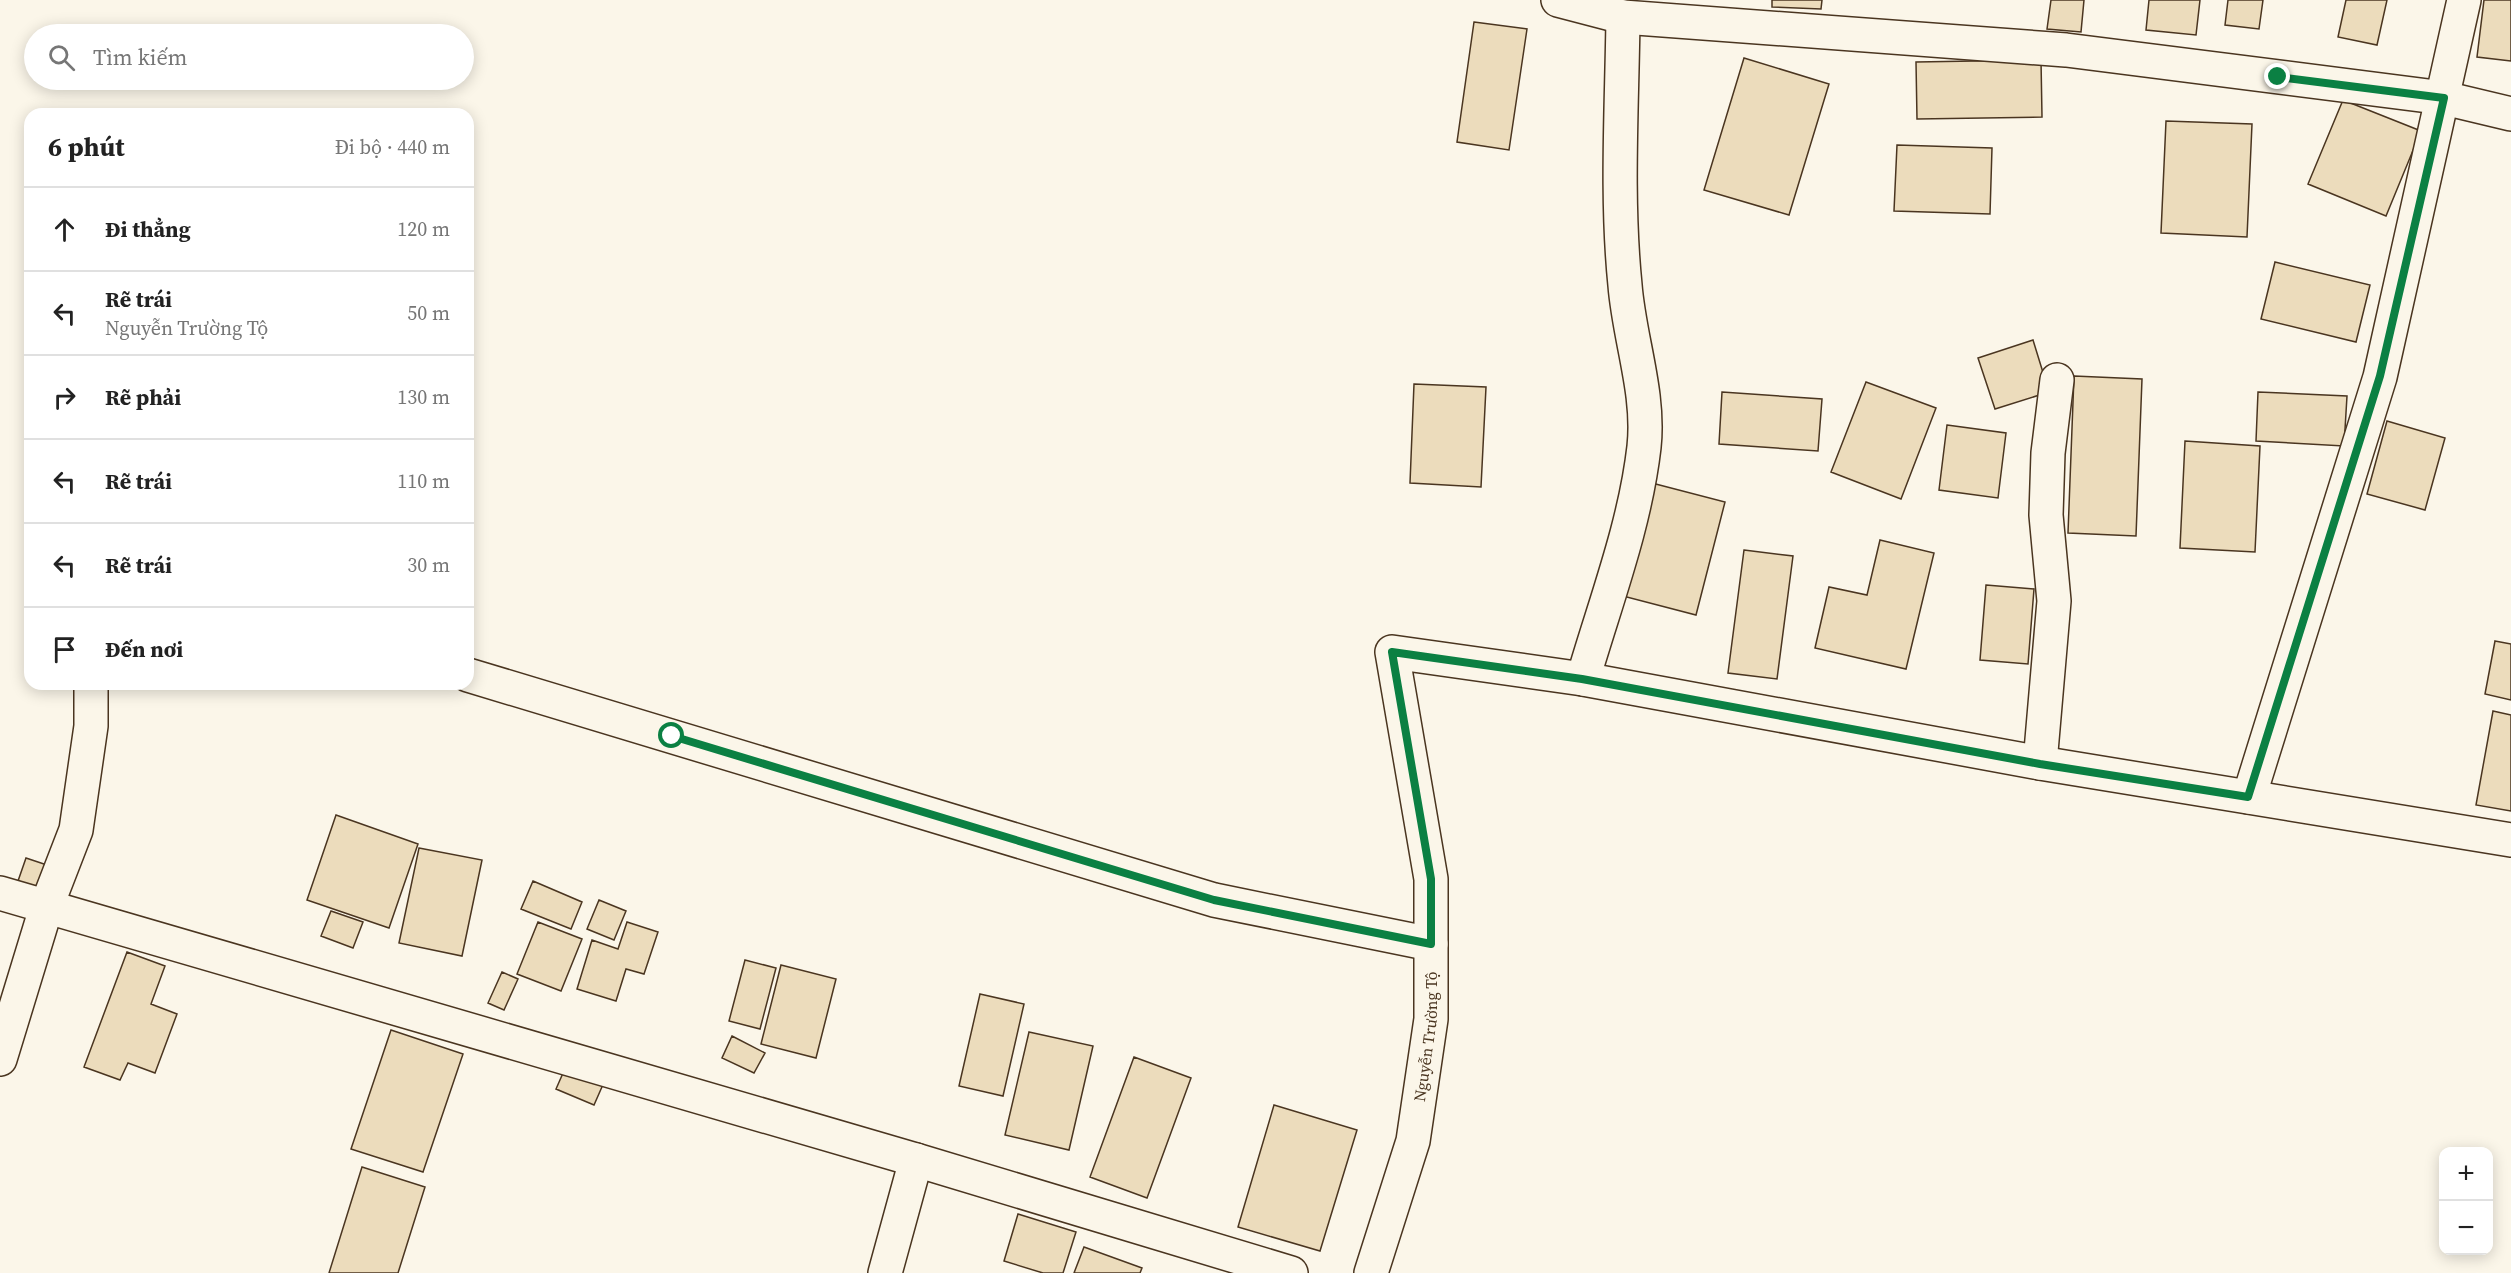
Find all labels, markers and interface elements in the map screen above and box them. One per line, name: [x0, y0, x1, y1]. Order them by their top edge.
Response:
search box: [24, 24, 474, 90]
icon: search: [45, 41, 78, 74]
text: Tìm kiếm: [93, 42, 187, 72]
route end: [2264, 63, 2290, 89]
text: 6 phút: [48, 129, 124, 165]
text: Đi bộ · 440 m: [335, 133, 450, 161]
icon: ahead: [48, 213, 81, 246]
text: Đi thẳng: [105, 214, 191, 244]
text: 120 m: [397, 215, 450, 243]
text: Rẽ trái: [105, 284, 172, 314]
icon: left: [48, 297, 81, 330]
text: 50 m: [407, 299, 450, 327]
text: Nguyễn Trường Tộ: [105, 314, 268, 342]
icon: right: [48, 381, 81, 414]
text: Rẽ phải: [105, 382, 181, 412]
text: 130 m: [397, 383, 450, 411]
icon: left: [48, 465, 81, 498]
text: Rẽ trái: [105, 466, 172, 496]
text: 110 m: [397, 467, 450, 495]
icon: left: [48, 549, 81, 582]
text: Rẽ trái: [105, 550, 172, 580]
text: 30 m: [407, 551, 450, 579]
icon: arrive: [48, 633, 81, 666]
text: Đến nơi: [105, 634, 183, 664]
route start: [658, 722, 684, 748]
street label: Nguyễn Trường Tộ: [1408, 971, 1442, 1103]
map controls: [2439, 1147, 2493, 1255]
button: +: [2439, 1147, 2493, 1201]
button: −: [2439, 1201, 2493, 1255]

